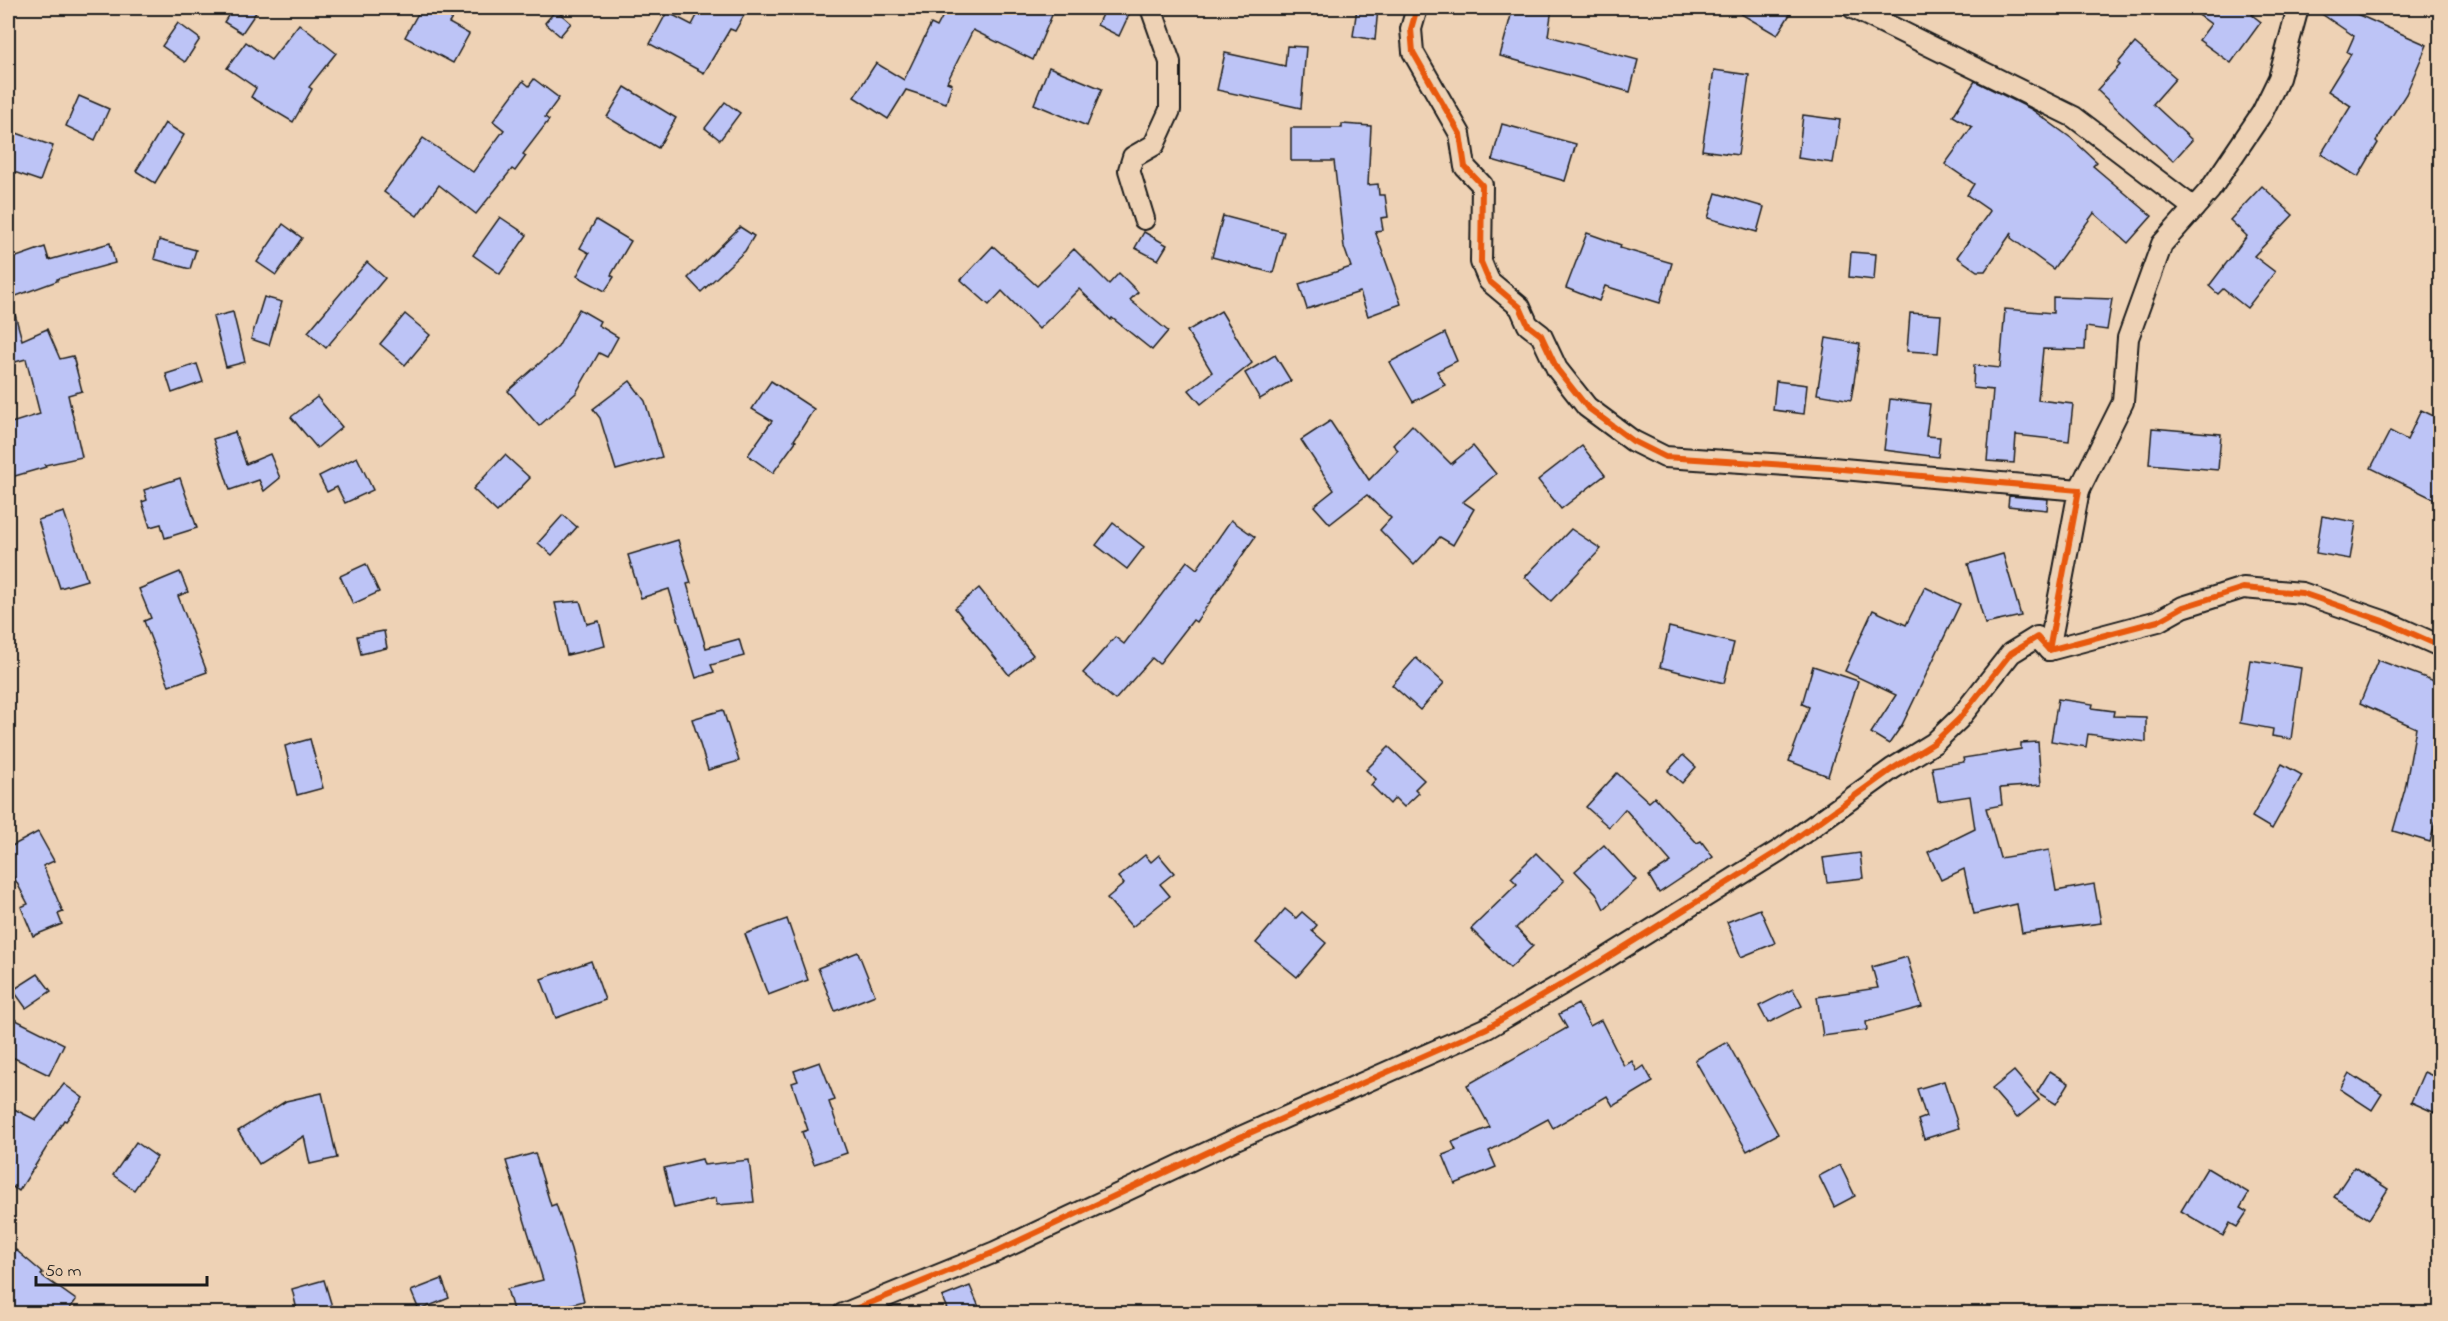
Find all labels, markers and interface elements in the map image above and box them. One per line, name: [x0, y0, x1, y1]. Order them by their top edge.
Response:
scale bar: [36, 1249, 207, 1287]
text: 50 m: [45, 1259, 82, 1285]

